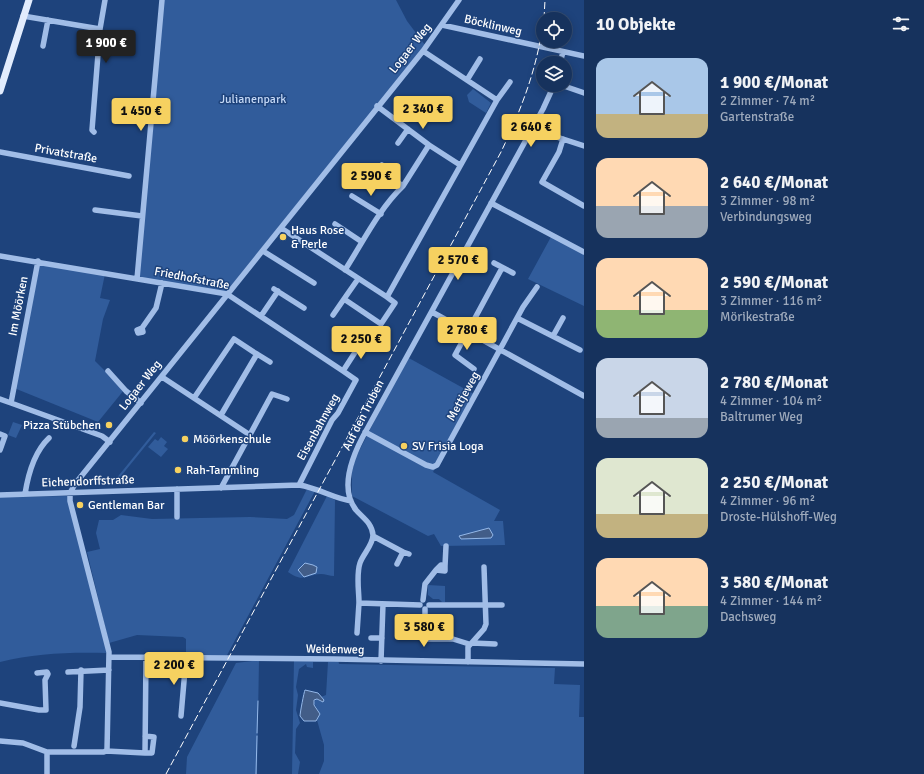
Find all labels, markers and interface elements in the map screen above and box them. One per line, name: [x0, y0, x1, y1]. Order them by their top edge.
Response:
street label: Böcklinweg: [462, 12, 523, 39]
map controls: [536, 12, 572, 92]
button: locate: [536, 12, 572, 48]
icon: filters: [890, 13, 912, 35]
text: 10 Objekte: [596, 14, 676, 35]
street label: Logaer Weg: [386, 20, 435, 76]
pin: 1 900 €: [69, 30, 143, 64]
text: 1 900 €: [86, 35, 126, 51]
button: layers: [536, 56, 572, 92]
text: 1 900 €/Monat: [720, 72, 828, 93]
icon: home: [628, 74, 676, 122]
park label: Julianenpark: [220, 92, 286, 107]
text: 2 Zimmer · 74 m²: [720, 93, 815, 109]
pin: 2 340 €: [386, 96, 460, 130]
pin: 1 450 €: [104, 98, 178, 132]
text: 2 340 €: [403, 101, 443, 117]
text: 1 450 €: [121, 103, 161, 119]
text: Gartenstraße: [720, 109, 794, 125]
pin: 2 640 €: [494, 114, 568, 148]
text: 2 640 €: [511, 119, 551, 135]
street label: Privatstraße: [33, 141, 98, 166]
pin: 2 590 €: [334, 163, 408, 197]
text: 2 590 €: [351, 168, 391, 184]
text: 2 640 €/Monat: [720, 172, 828, 193]
icon: home: [628, 174, 676, 222]
text: 3 Zimmer · 98 m²: [720, 193, 815, 209]
text: Verbindungsweg: [720, 209, 812, 225]
place label: Haus Rose & Perle: [291, 223, 344, 252]
marker: Haus Rose & Perle: [278, 232, 288, 242]
pin: 2 570 €: [421, 247, 495, 281]
text: 2 570 €: [438, 252, 478, 268]
street label: Friedhofstraße: [153, 264, 231, 293]
text: 2 590 €/Monat: [720, 272, 828, 293]
icon: home: [628, 274, 676, 322]
street label: Im Möörken: [5, 275, 32, 337]
text: 3 Zimmer · 116 m²: [720, 293, 822, 309]
text: Mörikestraße: [720, 309, 795, 325]
pin: 2 780 €: [430, 317, 504, 351]
text: 2 780 €: [447, 322, 487, 338]
pin: 2 250 €: [324, 326, 398, 360]
text: 2 250 €: [341, 331, 381, 347]
street label: Logaer Weg: [116, 357, 165, 413]
street label: Mettjeweg: [444, 369, 483, 424]
text: 2 780 €/Monat: [720, 372, 828, 393]
icon: home: [628, 374, 676, 422]
street label: Auf den Truben: [339, 377, 388, 453]
street label: Eisenbahnweg: [294, 391, 343, 463]
text: 4 Zimmer · 104 m²: [720, 393, 822, 409]
text: Baltrumer Weg: [720, 409, 803, 425]
place label: Pizza Stübchen: [23, 418, 101, 433]
marker: Pizza Stübchen: [104, 420, 114, 430]
place label: Möörkenschule: [193, 432, 271, 447]
marker: Möörkenschule: [180, 434, 190, 444]
place label: SV Frisia Loga: [412, 439, 484, 454]
marker: SV Frisia Loga: [399, 441, 409, 451]
place label: Rah-Tammling: [186, 463, 259, 478]
marker: Rah-Tammling: [173, 465, 183, 475]
street label: Eichendorffstraße: [41, 472, 135, 491]
text: 2 250 €/Monat: [720, 472, 828, 493]
icon: home: [628, 474, 676, 522]
text: 4 Zimmer · 96 m²: [720, 493, 815, 509]
place label: Gentleman Bar: [88, 498, 165, 513]
marker: Gentleman Bar: [75, 500, 85, 510]
text: Droste-Hülshoff-Weg: [720, 509, 837, 525]
text: 3 580 €/Monat: [720, 572, 828, 593]
icon: home: [628, 574, 676, 622]
text: 4 Zimmer · 144 m²: [720, 593, 822, 609]
text: Dachsweg: [720, 609, 776, 625]
pin: 3 580 €: [387, 614, 461, 648]
text: 3 580 €: [404, 619, 444, 635]
street label: Weidenweg: [306, 641, 364, 658]
pin: 2 200 €: [137, 652, 211, 686]
text: 2 200 €: [154, 657, 194, 673]

